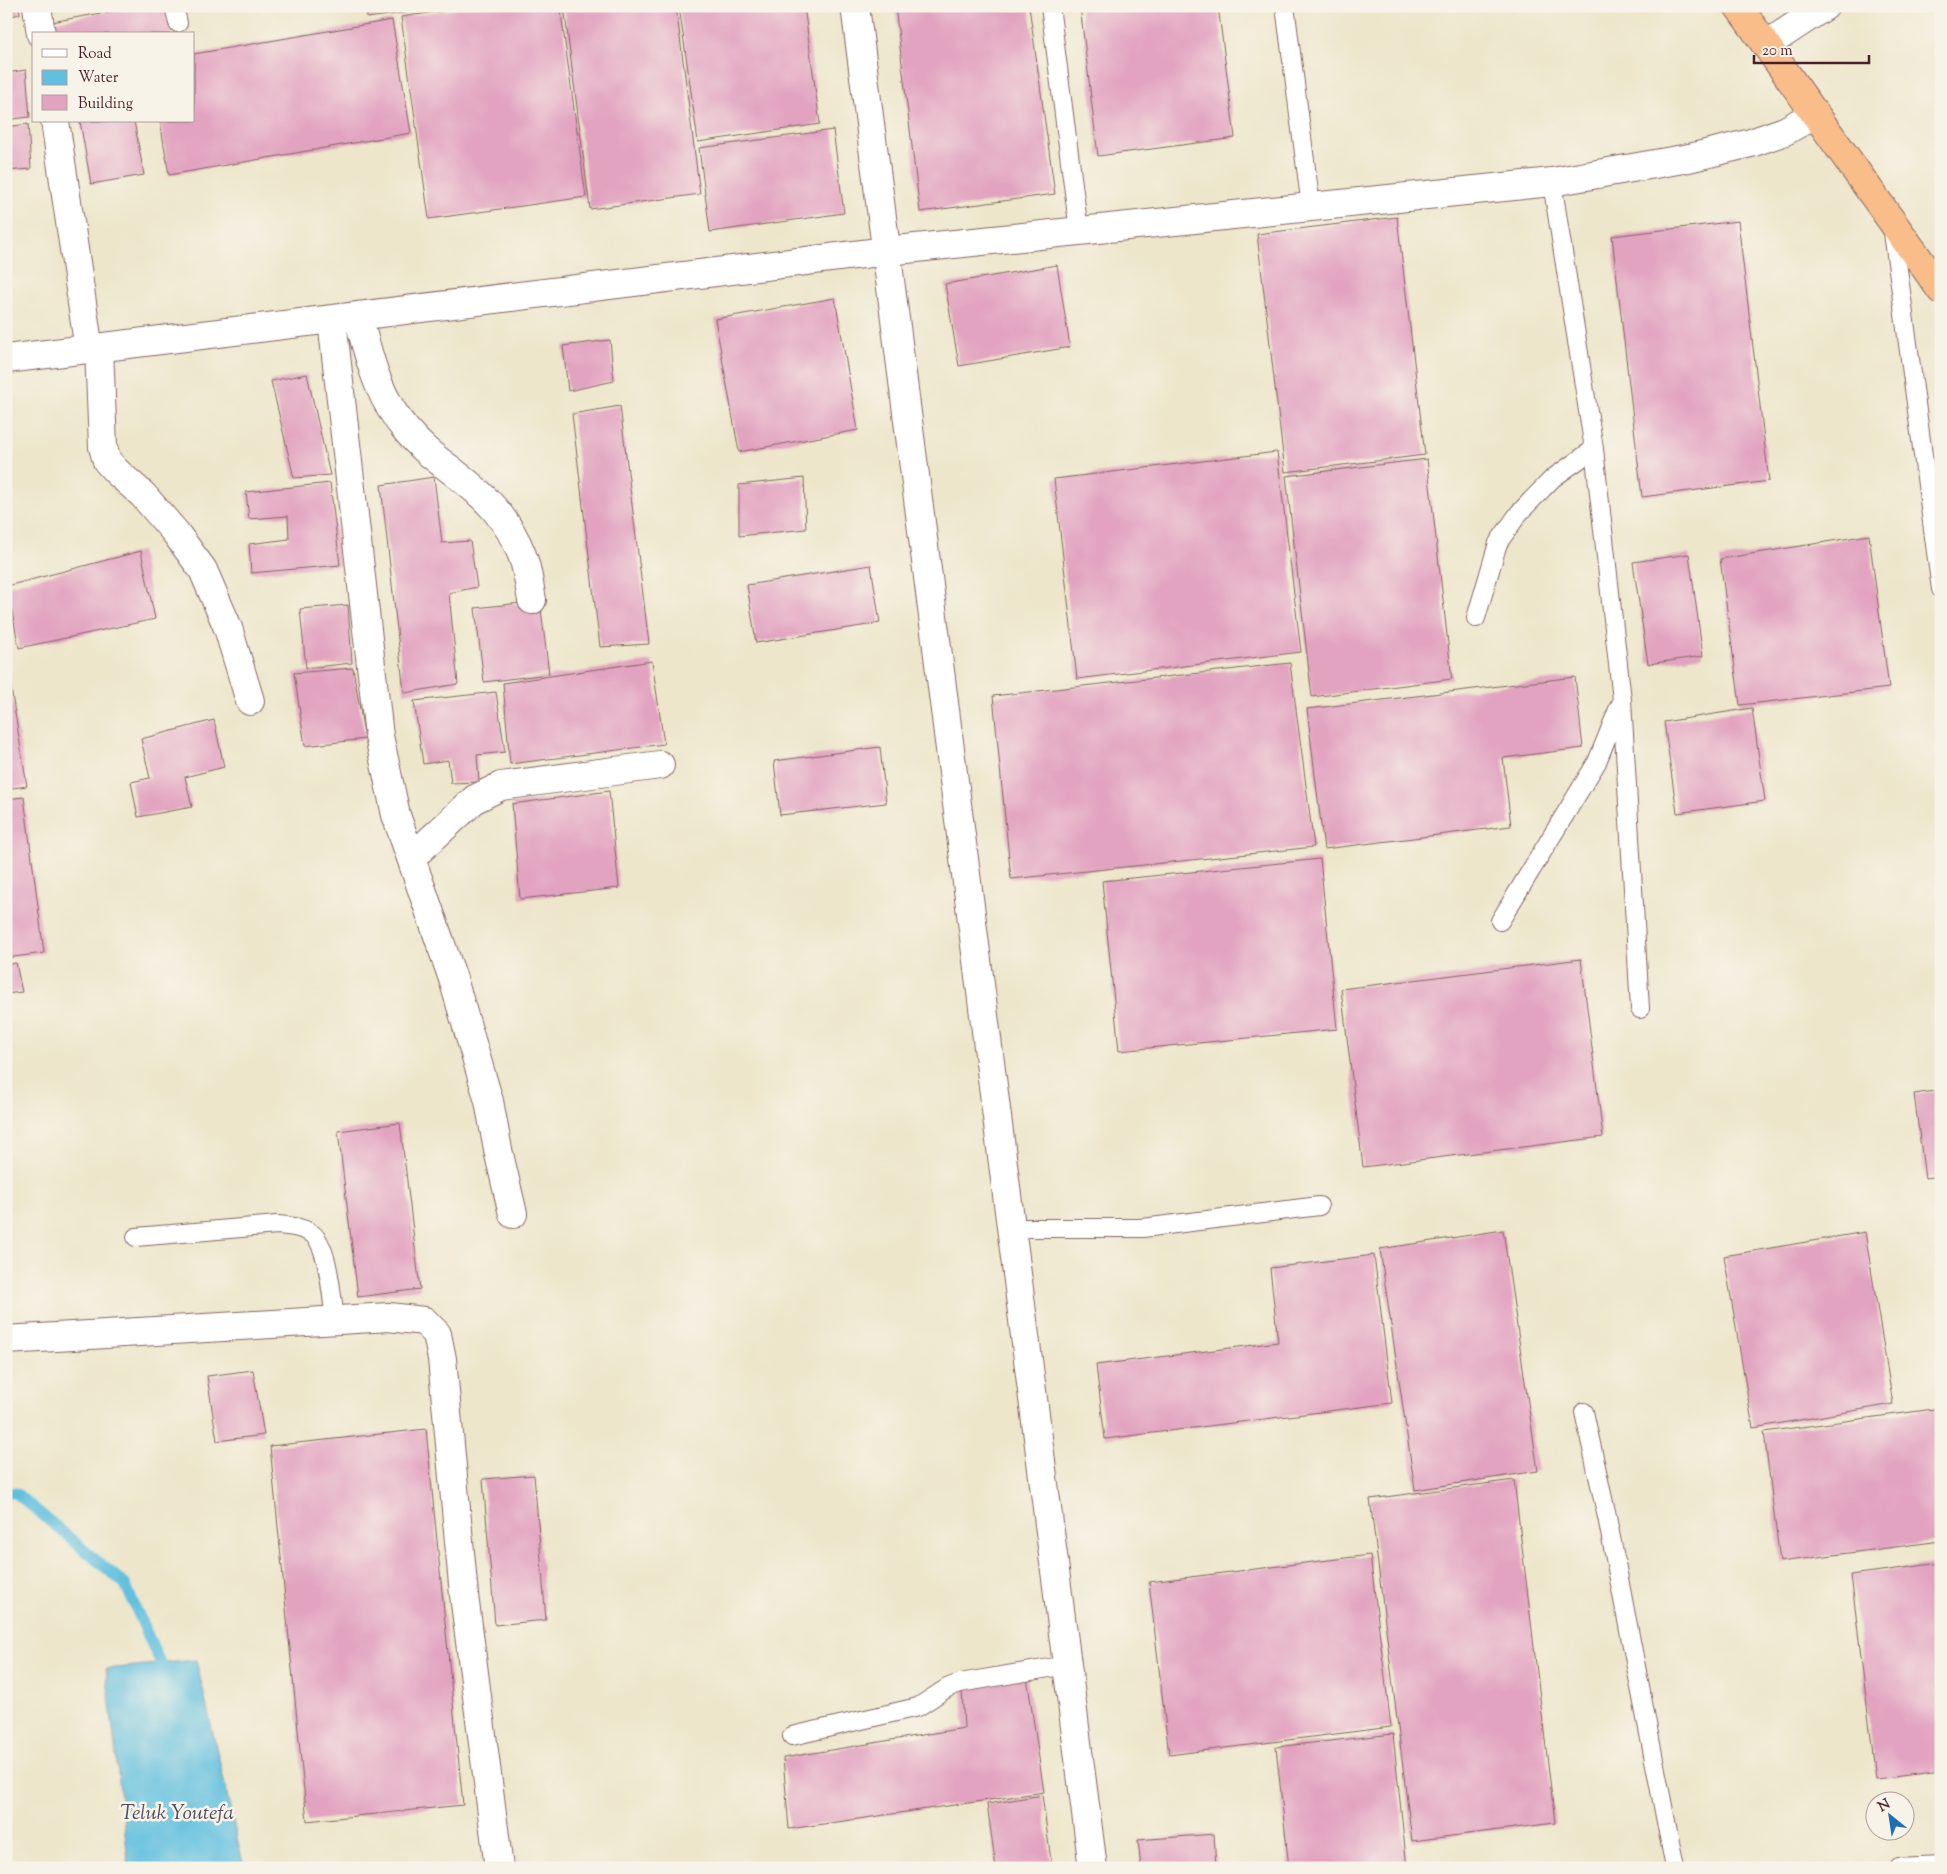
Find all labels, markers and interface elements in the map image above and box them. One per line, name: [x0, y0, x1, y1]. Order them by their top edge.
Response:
legend: [32, 32, 195, 122]
scale bar: [1754, 32, 1870, 64]
text: 20 m: [1762, 41, 1793, 62]
text: Road: [78, 44, 112, 65]
text: Water: [78, 68, 119, 89]
text: Building: [78, 94, 133, 115]
north arrow: [1864, 1792, 1914, 1842]
text: N: [1875, 1795, 1894, 1818]
water label: Teluk Youtefa: [120, 1799, 234, 1829]

